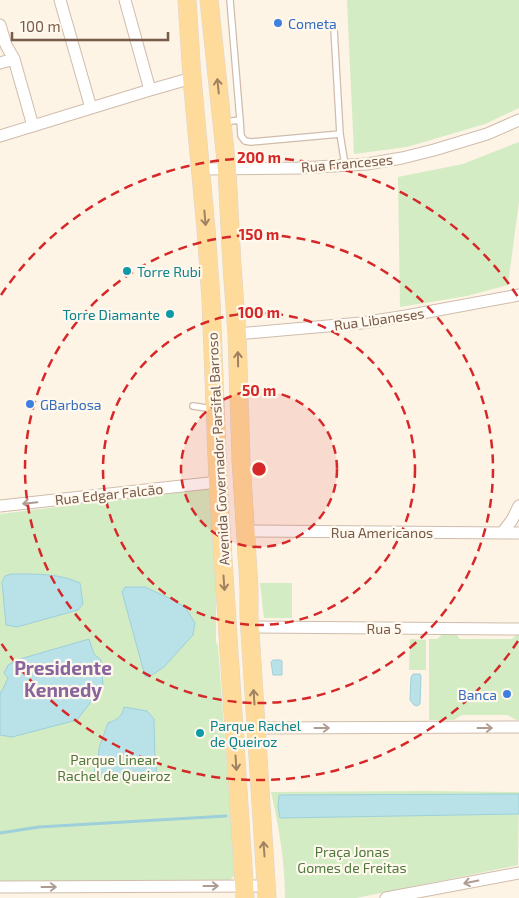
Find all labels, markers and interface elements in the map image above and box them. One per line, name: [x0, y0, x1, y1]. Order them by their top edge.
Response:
scale bar: [12, 10, 169, 42]
place label: Cometa: [288, 15, 337, 32]
text: 100 m: [20, 17, 61, 35]
marker: Cometa: [272, 17, 284, 29]
one-way arrow: [213, 79, 223, 95]
text: 200 m: [237, 148, 281, 166]
street label: Rua Franceses: [300, 151, 394, 175]
one-way arrow: [201, 210, 210, 226]
text: 150 m: [239, 225, 279, 243]
place label: Torre Rubi: [137, 263, 201, 280]
marker: Torre Rubi: [121, 265, 133, 277]
text: 100 m: [238, 303, 280, 321]
street label: Rua Libaneses: [333, 304, 425, 334]
place label: Torre Diamante: [62, 306, 160, 323]
marker: Torre Diamante: [164, 308, 176, 320]
street label: Avenida Governador Parsifal Barroso: [203, 332, 233, 566]
one-way arrow: [233, 351, 243, 368]
text: 50 m: [242, 381, 276, 399]
place label: GBarbosa: [40, 396, 102, 413]
marker: GBarbosa: [24, 398, 36, 410]
centre of rings: [250, 460, 268, 478]
street label: Rua Edgar Falcão: [54, 480, 164, 508]
one-way arrow: [22, 498, 38, 508]
street label: Rua Americanos: [331, 524, 433, 541]
one-way arrow: [220, 575, 229, 591]
street label: Rua 5: [367, 620, 401, 637]
district label: Presidente Kennedy: [14, 656, 112, 702]
place label: Banca: [458, 686, 497, 703]
marker: Banca: [501, 688, 513, 700]
one-way arrow: [250, 689, 259, 705]
place label: Parque Rachel de Queiroz: [210, 717, 302, 750]
one-way arrow: [314, 723, 330, 733]
one-way arrow: [477, 723, 493, 732]
marker: Parque Rachel de Queiroz: [194, 727, 206, 739]
park label: Parque Linear Rachel de Queiroz: [57, 751, 171, 784]
one-way arrow: [232, 755, 241, 771]
one-way arrow: [260, 842, 269, 858]
park label: Praça Jonas Gomes de Freitas: [297, 843, 407, 876]
one-way arrow: [464, 877, 480, 887]
one-way arrow: [202, 881, 219, 891]
one-way arrow: [40, 882, 56, 892]

